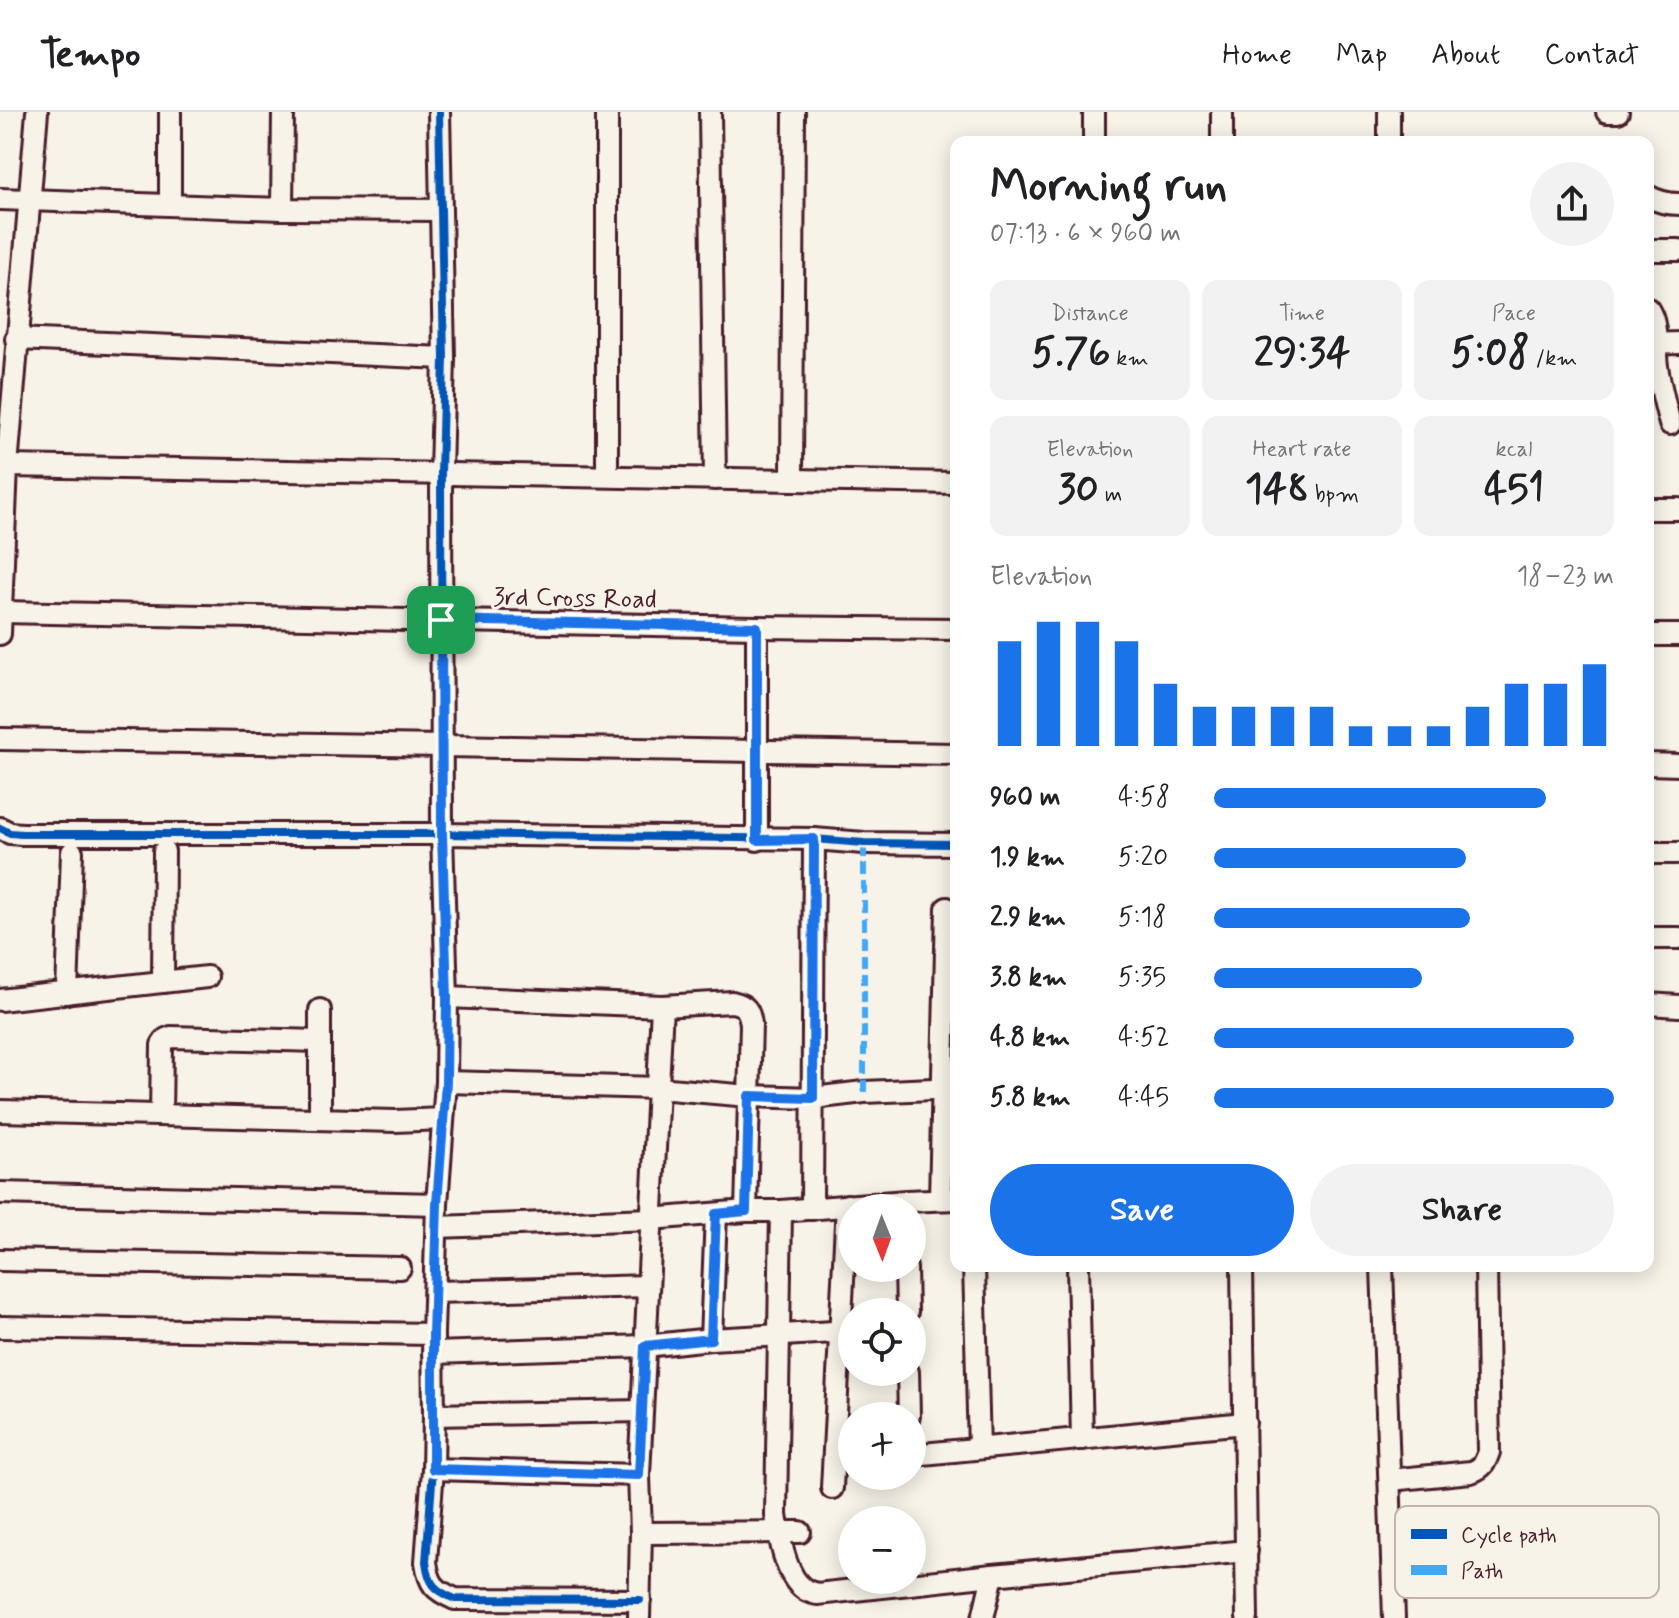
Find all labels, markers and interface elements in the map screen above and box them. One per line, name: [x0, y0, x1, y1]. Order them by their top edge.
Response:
text: Tempo: [40, 31, 141, 80]
text: Home: [1222, 37, 1292, 74]
text: Map: [1336, 37, 1387, 74]
text: About: [1431, 37, 1500, 74]
text: Contact: [1544, 37, 1639, 74]
text: Morning run: [990, 158, 1227, 216]
button: share: [1530, 162, 1614, 246]
text: 07:13 · 6 × 960 m: [990, 217, 1181, 251]
text: Distance: [1051, 300, 1129, 328]
text: Time: [1279, 300, 1325, 328]
text: Pace: [1492, 300, 1536, 328]
text: 5.76: [1032, 328, 1110, 380]
text: 29:34: [1254, 328, 1350, 380]
text: 5:08: [1451, 328, 1530, 380]
text: km: [1110, 345, 1148, 373]
text: /km: [1530, 345, 1577, 373]
text: Elevation: [1047, 436, 1133, 464]
text: Heart rate: [1253, 436, 1351, 464]
text: kcal: [1496, 436, 1532, 464]
text: 30: [1058, 464, 1099, 516]
text: 148: [1245, 464, 1309, 516]
text: 451: [1484, 464, 1544, 516]
text: m: [1099, 481, 1122, 509]
text: bpm: [1309, 481, 1359, 509]
text: Elevation: [990, 560, 1092, 594]
text: 18–23 m: [1517, 560, 1614, 594]
street label: 3rd Cross Road: [493, 581, 657, 617]
pin: [407, 586, 475, 654]
icon: arrive: [419, 598, 463, 642]
text: 960 m: [990, 781, 1061, 815]
text: 4:58: [1118, 781, 1170, 815]
text: 1.9 km: [990, 841, 1065, 875]
text: 5:20: [1118, 841, 1168, 875]
text: 2.9 km: [990, 901, 1066, 935]
text: 5:18: [1118, 901, 1166, 935]
text: 3.8 km: [990, 961, 1067, 995]
text: 5:35: [1118, 961, 1166, 995]
text: 4.8 km: [990, 1021, 1070, 1055]
text: 4:52: [1118, 1021, 1169, 1055]
text: 5.8 km: [990, 1081, 1071, 1115]
text: 4:45: [1118, 1081, 1169, 1115]
button: Save: [990, 1164, 1294, 1256]
button: Share: [1310, 1164, 1614, 1256]
north arrow: [838, 1194, 926, 1282]
map controls: [838, 1194, 926, 1594]
button: locate: [838, 1298, 926, 1386]
button: +: [838, 1402, 926, 1490]
button: −: [838, 1506, 926, 1594]
legend: [1395, 1506, 1659, 1598]
text: Cycle path: [1461, 1522, 1557, 1550]
text: Path: [1461, 1558, 1503, 1586]

